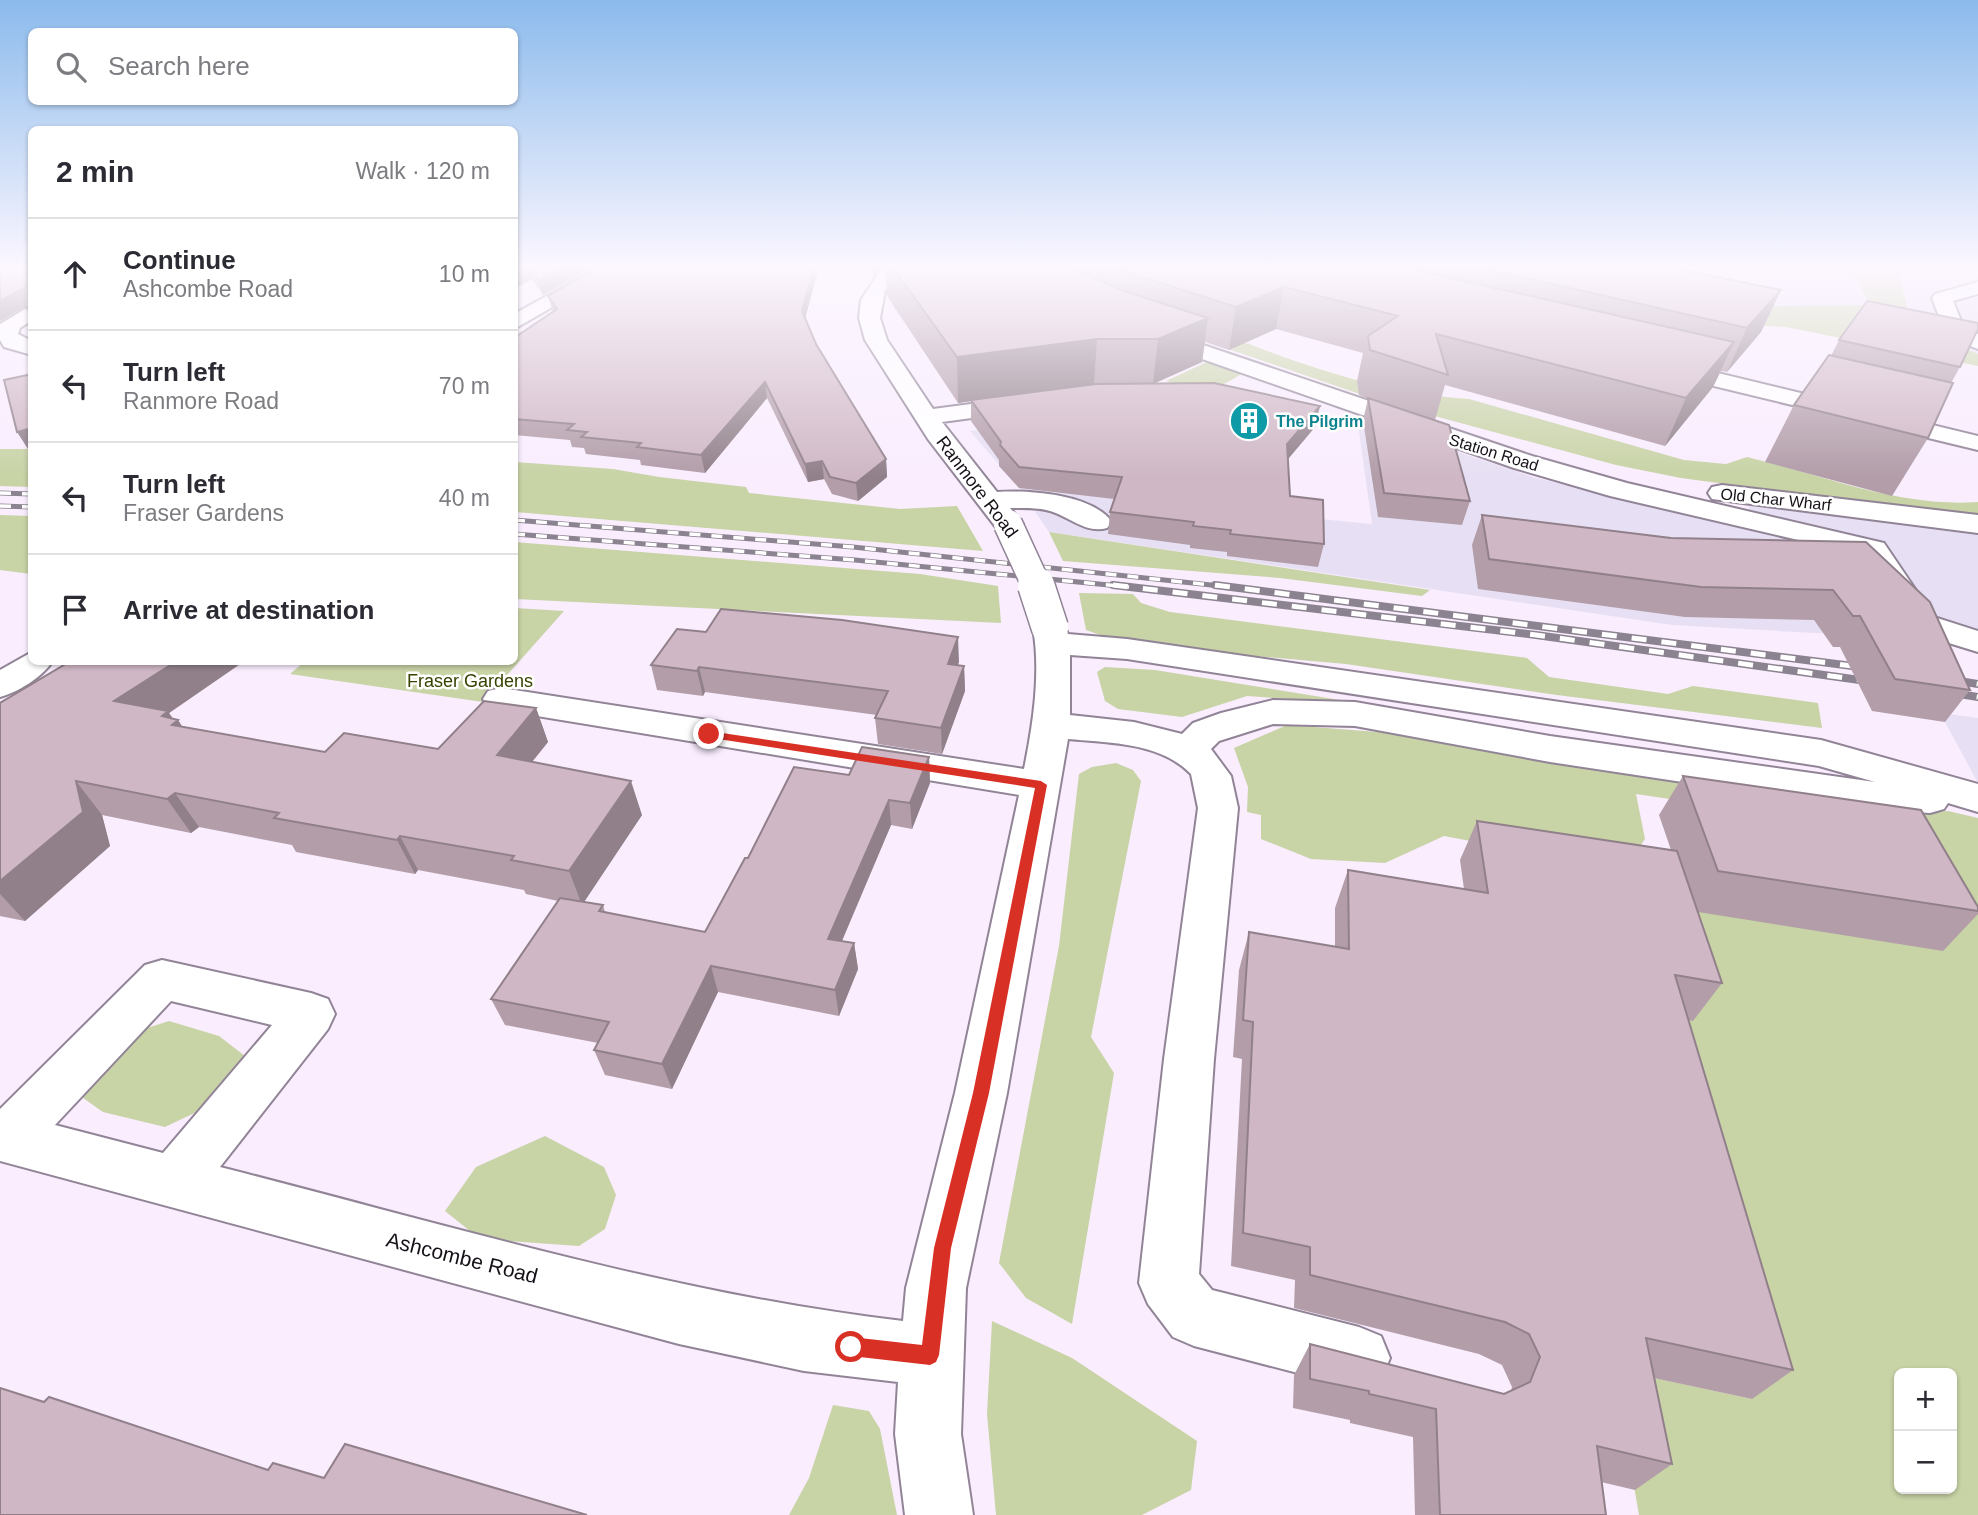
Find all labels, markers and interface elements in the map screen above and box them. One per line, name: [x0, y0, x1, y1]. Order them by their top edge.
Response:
search box: [28, 28, 518, 105]
icon: search: [52, 48, 90, 86]
text: Search here: [108, 51, 250, 81]
text: 2 min: [56, 155, 134, 188]
text: Walk · 120 m: [355, 158, 490, 184]
text: Continue: [123, 245, 236, 275]
icon: ahead: [56, 255, 94, 293]
text: 10 m: [439, 261, 490, 287]
text: Ashcombe Road: [123, 276, 293, 302]
text: Turn left: [123, 357, 225, 387]
icon: left: [56, 367, 94, 405]
text: 70 m: [439, 373, 490, 399]
text: Ranmore Road: [123, 388, 279, 414]
building icon: The Pilgrim: [1228, 400, 1270, 442]
place label: The Pilgrim: [1276, 413, 1363, 430]
street label: Station Road: [1447, 431, 1541, 474]
street label: Ranmore Road: [932, 432, 1022, 542]
text: Turn left: [123, 469, 225, 499]
icon: left: [56, 479, 94, 517]
text: 40 m: [439, 485, 490, 511]
street label: Old Char Wharf: [1720, 485, 1833, 514]
text: Fraser Gardens: [123, 500, 284, 526]
icon: arrive: [56, 591, 94, 629]
text: Arrive at destination: [123, 595, 374, 625]
park label: Fraser Gardens: [407, 671, 533, 691]
route end: [693, 718, 724, 749]
street label: Ashcombe Road: [384, 1228, 540, 1287]
route start: [835, 1331, 866, 1362]
map controls: [1894, 1368, 1957, 1494]
button: +: [1894, 1368, 1957, 1431]
button: −: [1894, 1431, 1957, 1494]

